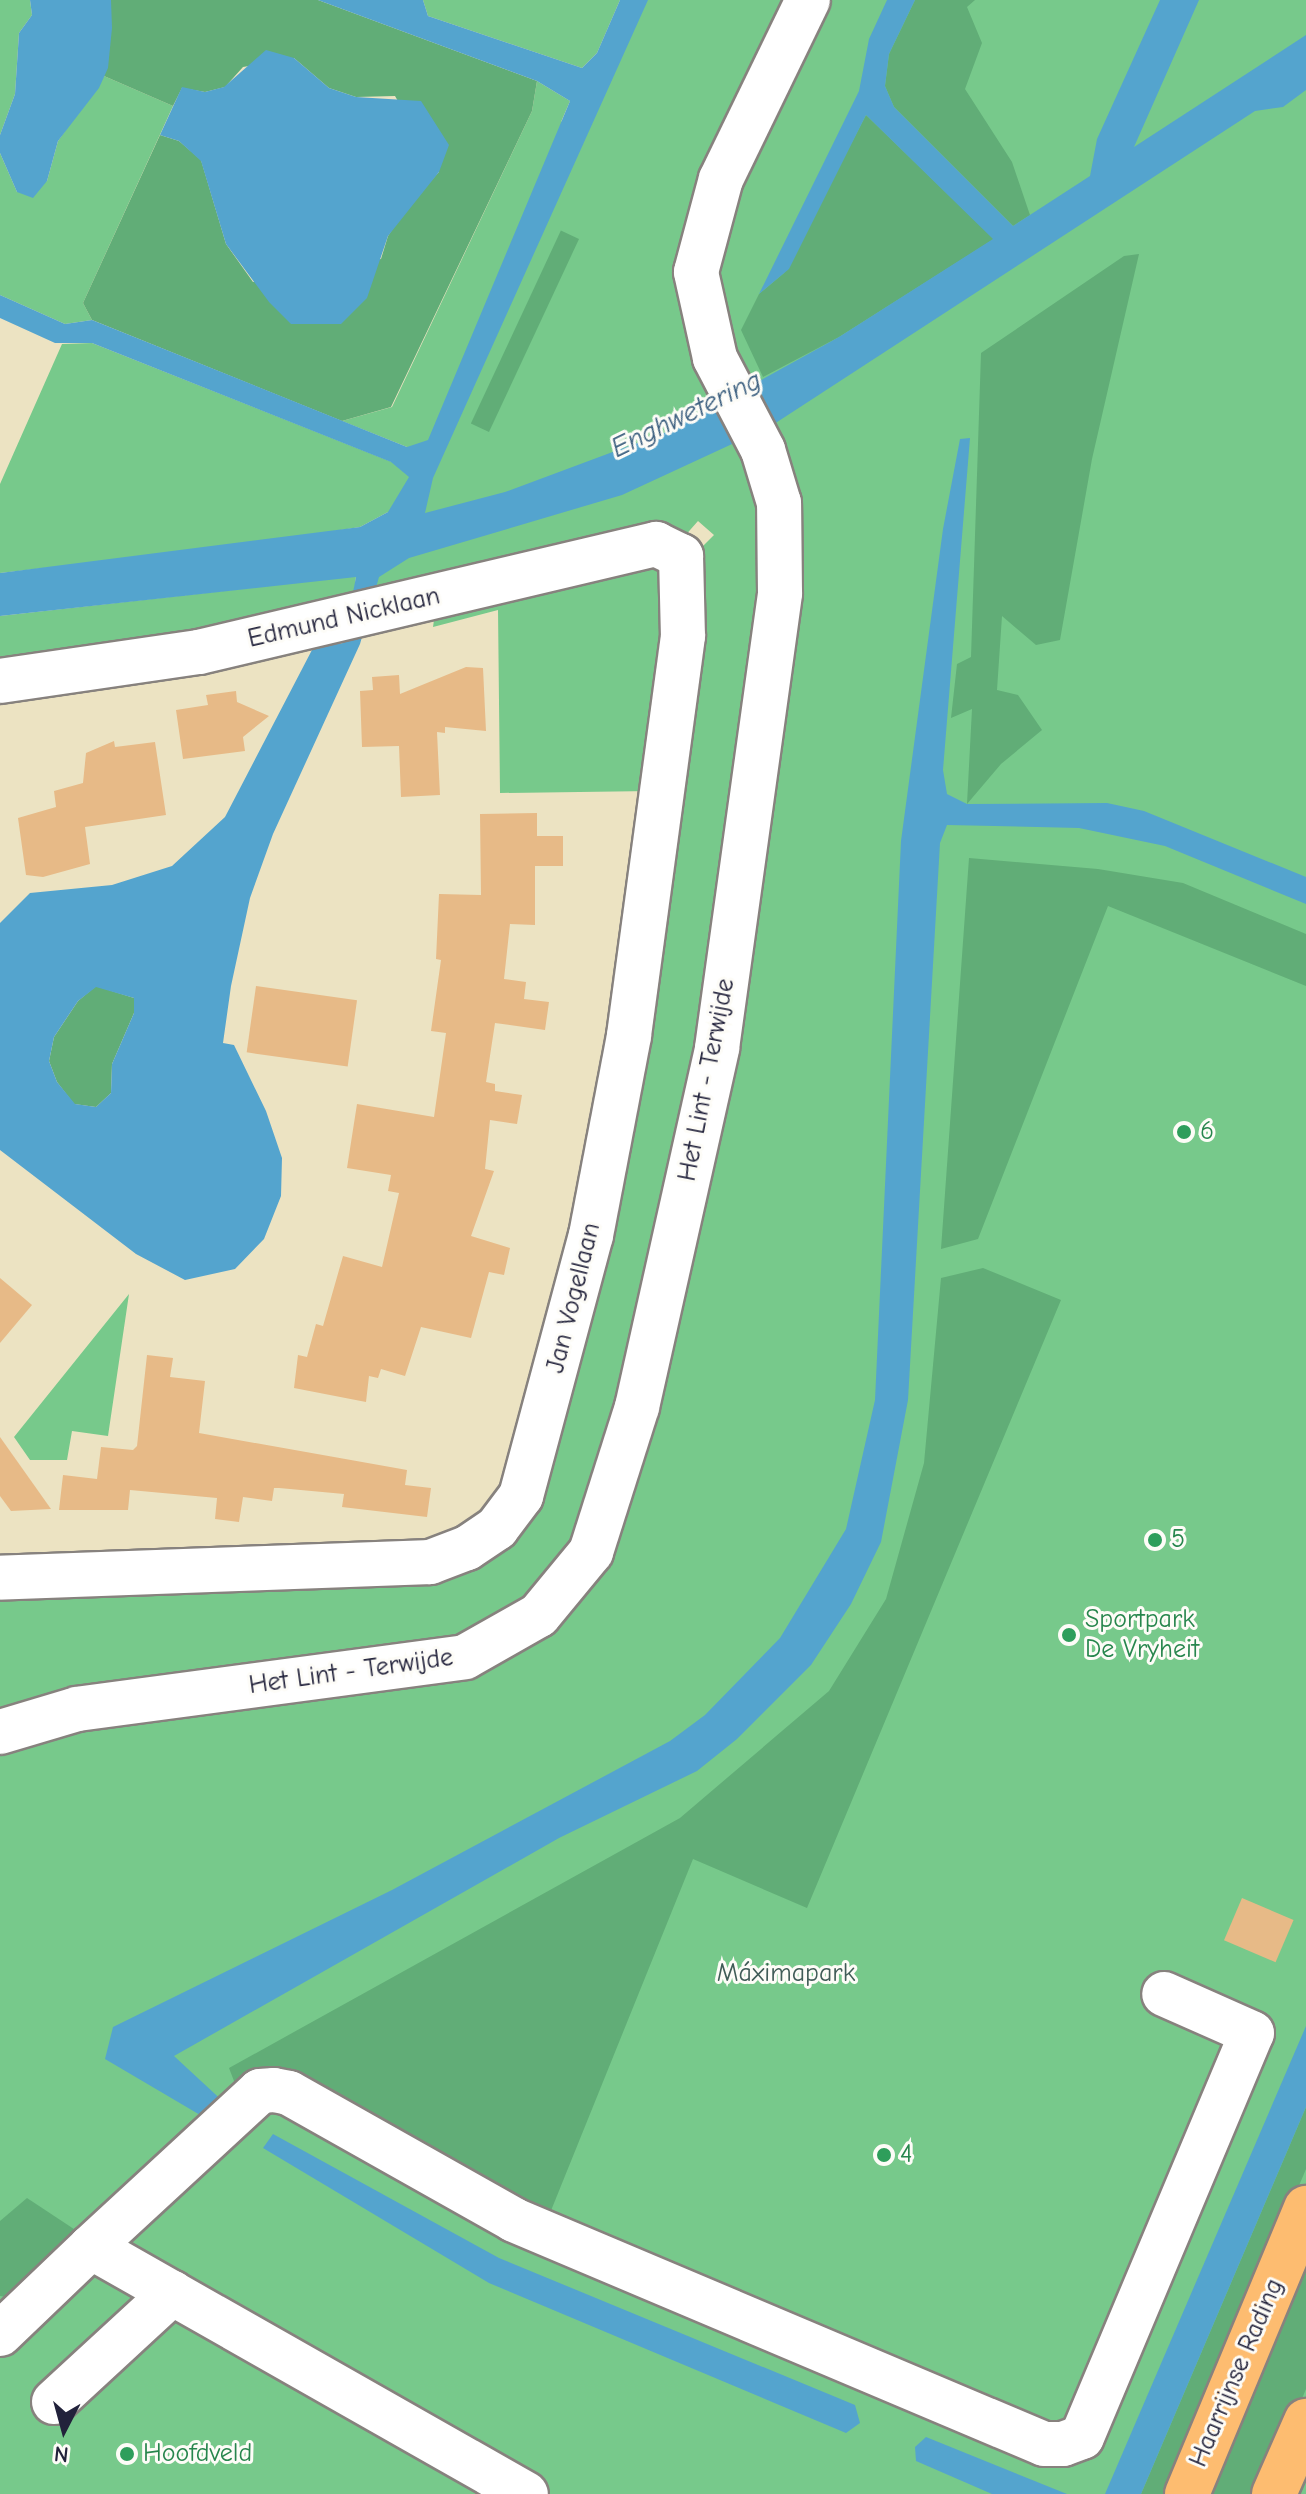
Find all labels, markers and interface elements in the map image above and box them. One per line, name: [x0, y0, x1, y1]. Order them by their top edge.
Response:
water label: Enghwetering: [605, 363, 767, 465]
street label: Edmund Nicklaan: [245, 581, 443, 655]
street label: Het Lint - Terwijde: [672, 976, 742, 1184]
place label: 6: [1200, 1116, 1214, 1148]
marker: 6: [1175, 1123, 1193, 1141]
street label: Jan Vogellaan: [540, 1220, 608, 1376]
place label: 5: [1171, 1524, 1185, 1556]
marker: 5: [1146, 1531, 1164, 1549]
place label: Sportpark De Vryheit: [1085, 1604, 1199, 1666]
marker: Sportpark De Vryheit: [1060, 1626, 1078, 1644]
street label: Het Lint - Terwijde: [247, 1642, 455, 1702]
park label: Máximapark: [717, 1958, 855, 1990]
place label: 4: [900, 2139, 913, 2171]
marker: 4: [875, 2146, 893, 2164]
street label: Haarrijnse Rading: [1183, 2274, 1291, 2472]
north arrow: [24, 2390, 104, 2470]
place label: Hoofdveld: [143, 2438, 252, 2470]
text: N: [53, 2440, 70, 2468]
marker: Hoofdveld: [118, 2445, 136, 2463]

